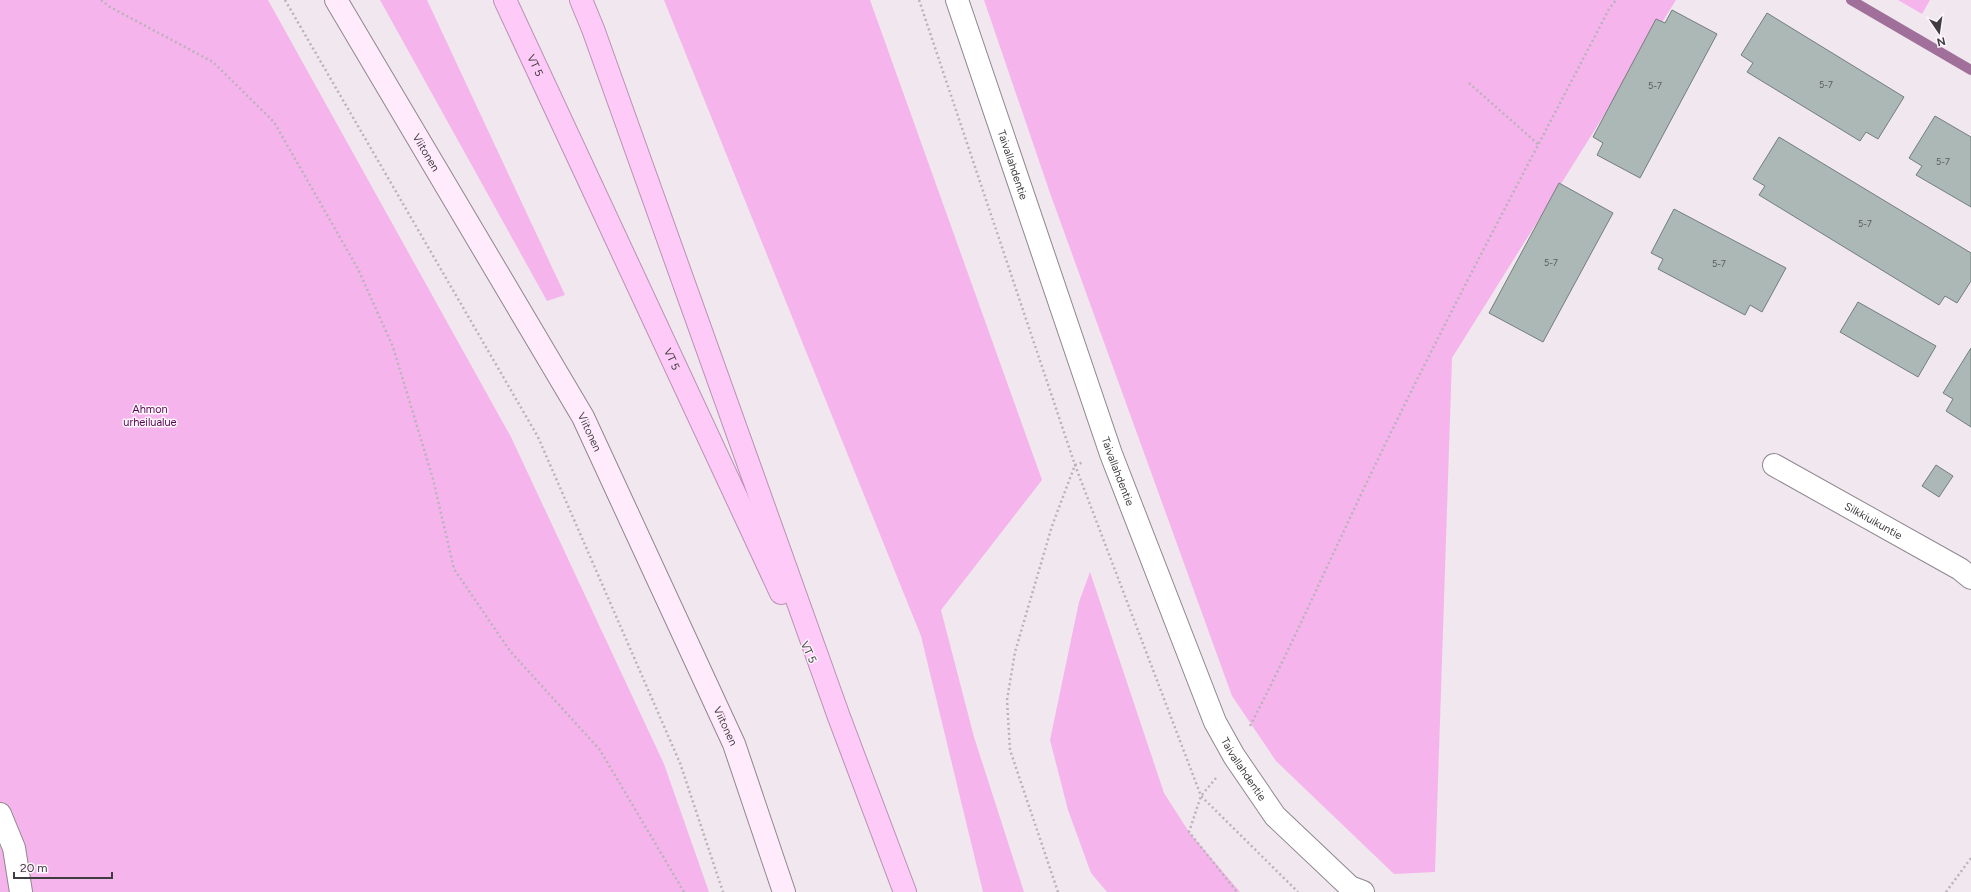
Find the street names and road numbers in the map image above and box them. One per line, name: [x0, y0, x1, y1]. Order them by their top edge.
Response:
street label: VT 5: [524, 52, 546, 79]
street label: Taivallahdentie: [995, 128, 1030, 201]
street label: Viitonen: [410, 131, 442, 174]
street label: VT 5: [661, 346, 682, 372]
street label: Viitonen: [575, 410, 604, 454]
street label: Taivallahdentie: [1099, 435, 1136, 508]
street label: Silkkiuikuntie: [1842, 500, 1904, 542]
street label: VT 5: [798, 639, 819, 665]
street label: Viitonen: [711, 705, 740, 748]
street label: Taivallahdentie: [1218, 735, 1269, 803]

